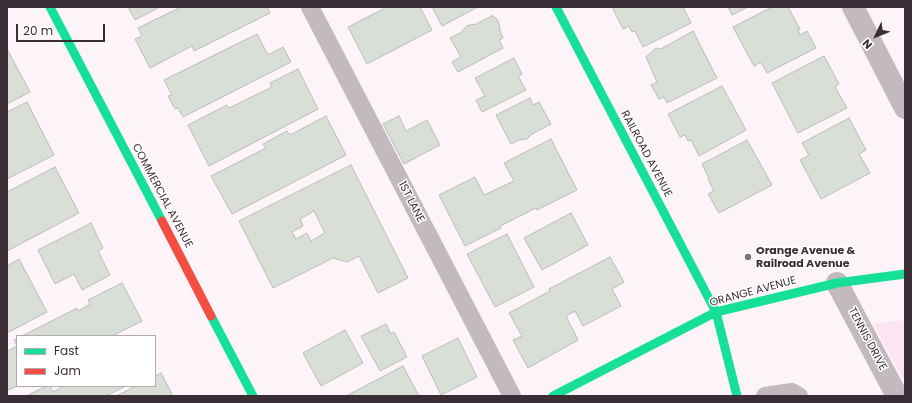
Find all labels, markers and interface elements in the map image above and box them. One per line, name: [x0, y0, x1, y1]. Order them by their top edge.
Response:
scale bar: [18, 16, 107, 42]
north arrow: [856, 16, 896, 56]
text: 20 m: [23, 22, 53, 39]
text: N: [859, 36, 876, 53]
street label: RAILROAD AVENUE: [618, 108, 674, 200]
street label: COMMERCIAL AVENUE: [129, 142, 195, 250]
street label: 1ST LANE: [395, 179, 427, 225]
place label: Orange Avenue & Railroad Avenue: [756, 244, 855, 270]
marker: Orange Avenue & Railroad Avenue: [743, 252, 753, 262]
street label: ORANGE AVENUE: [708, 274, 798, 310]
street label: TENNIS DRIVE: [845, 305, 889, 373]
legend: [16, 335, 156, 387]
text: Fast: [54, 342, 79, 359]
text: Jam: [54, 362, 81, 379]

